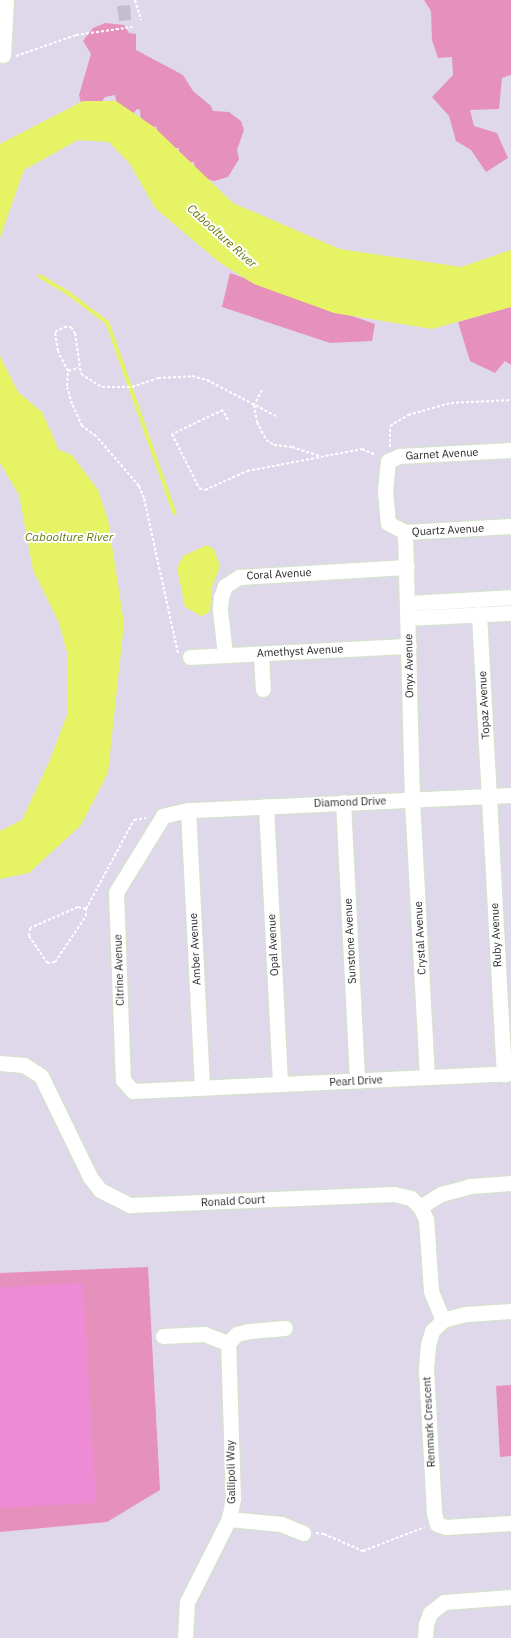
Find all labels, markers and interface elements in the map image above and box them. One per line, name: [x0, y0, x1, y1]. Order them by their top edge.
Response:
water label: Caboolture River: [184, 201, 260, 271]
street label: Garnet Avenue: [405, 445, 479, 463]
street label: Quartz Avenue: [412, 522, 484, 538]
water label: Caboolture River: [25, 530, 113, 544]
street label: Coral Avenue: [246, 566, 312, 582]
street label: Onyx Avenue: [402, 634, 416, 698]
street label: Amethyst Avenue: [256, 642, 344, 660]
street label: Topaz Avenue: [476, 670, 492, 740]
street label: Diamond Drive: [314, 794, 386, 810]
street label: Sunstone Avenue: [341, 898, 359, 984]
street label: Crystal Avenue: [411, 901, 429, 975]
street label: Ruby Avenue: [488, 902, 504, 968]
street label: Amber Avenue: [187, 912, 203, 986]
street label: Opal Avenue: [265, 914, 281, 976]
street label: Citrine Avenue: [111, 934, 127, 1006]
street label: Pearl Drive: [329, 1073, 383, 1089]
street label: Ronald Court: [201, 1193, 265, 1209]
street label: Renmark Crescent: [420, 1376, 438, 1468]
street label: Gallipoli Way: [224, 1440, 238, 1504]

